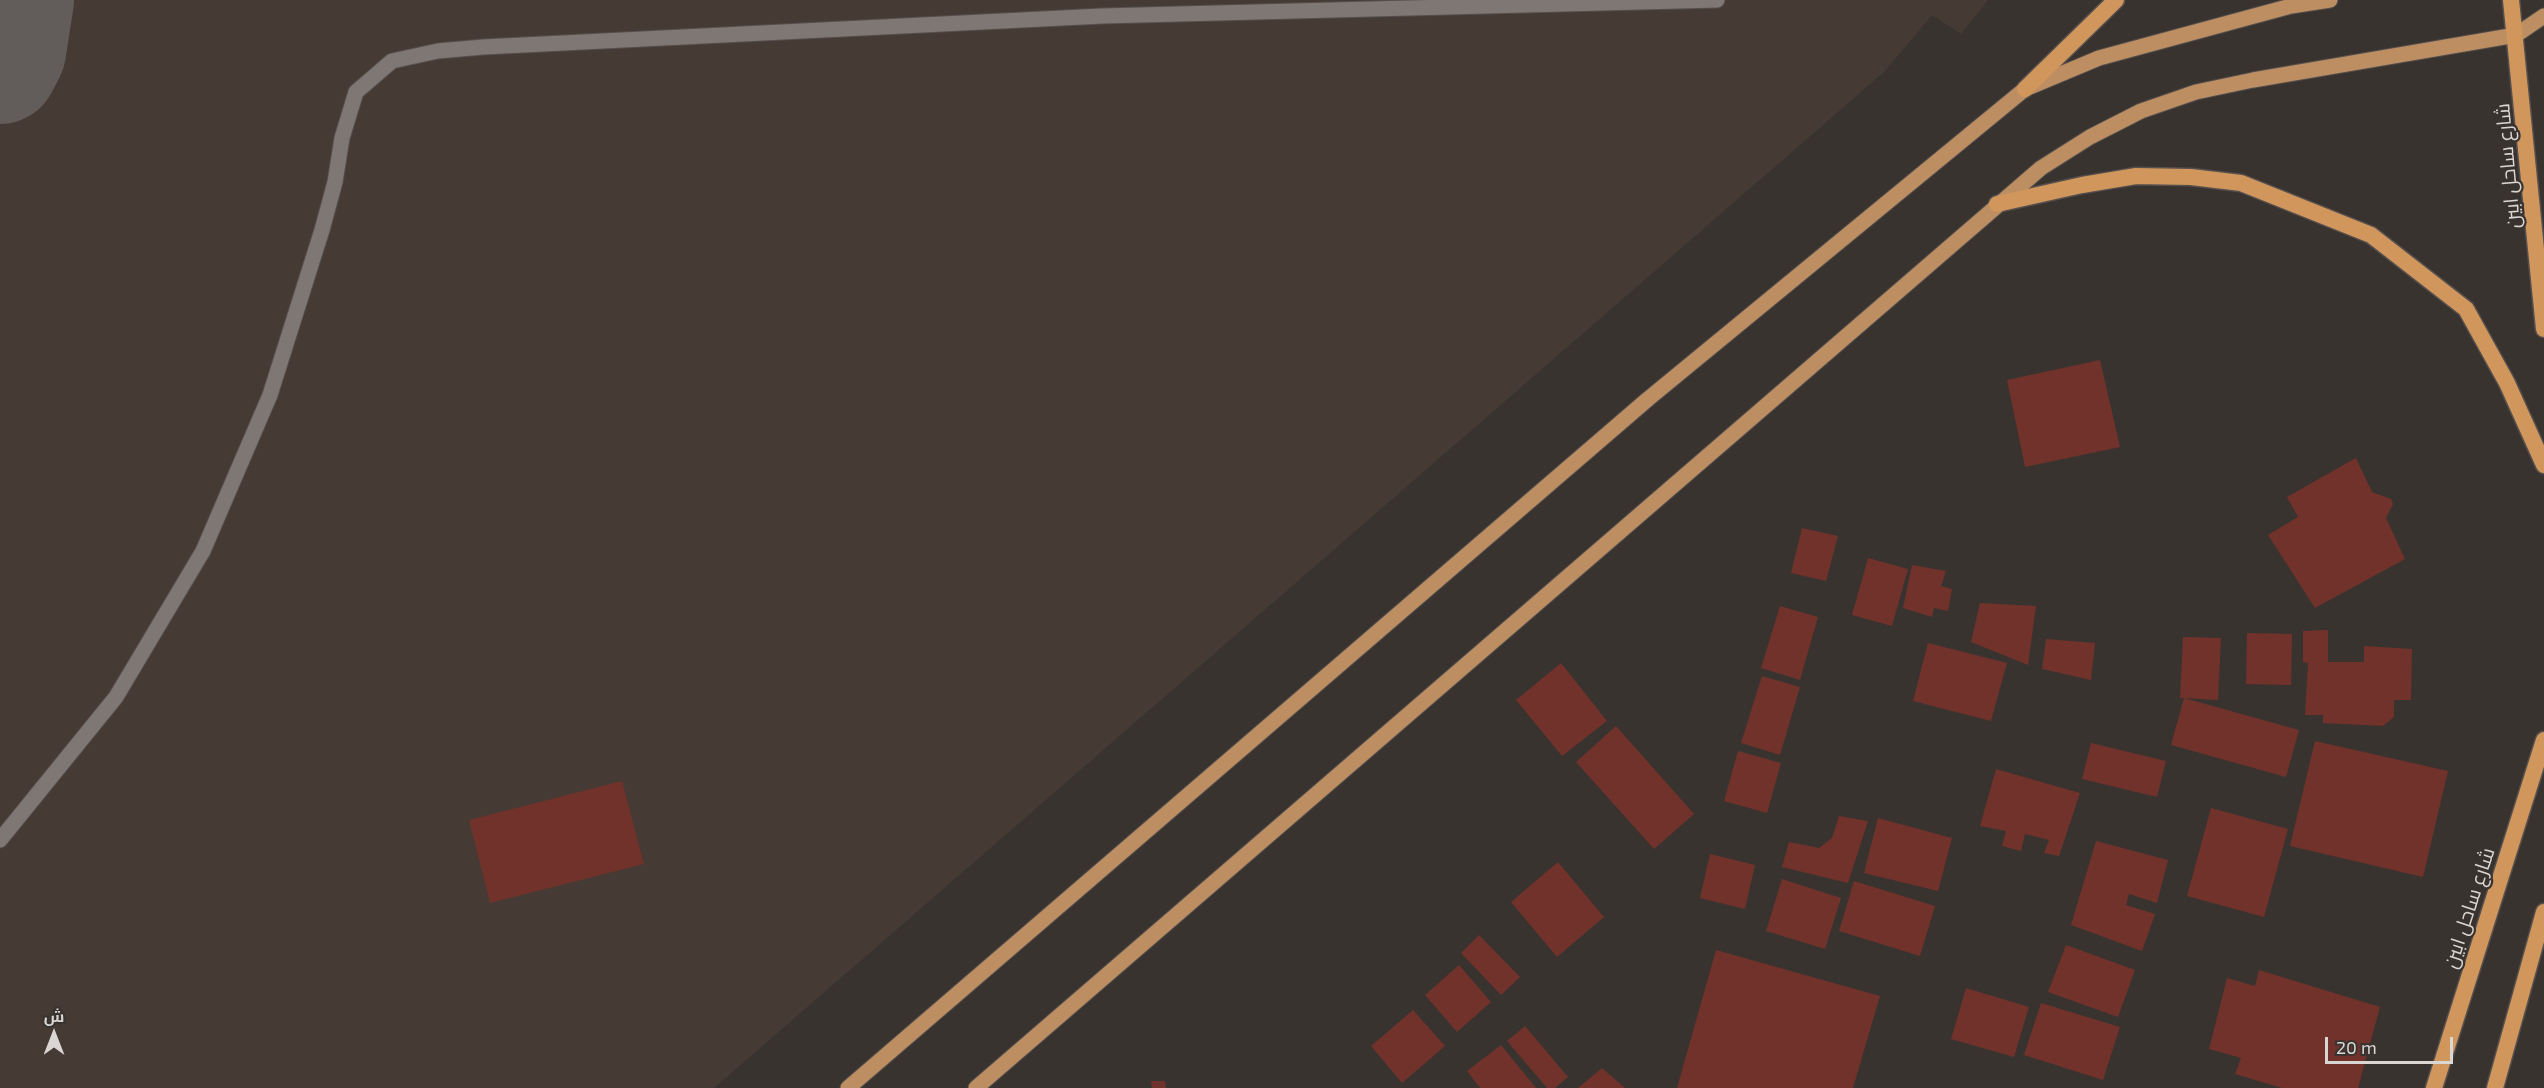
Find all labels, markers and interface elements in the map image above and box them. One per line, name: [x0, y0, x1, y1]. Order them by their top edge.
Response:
street label: شارع ساحل ابين: [2491, 102, 2525, 230]
street label: شارع ساحل ابين: [2438, 844, 2500, 972]
north arrow: [24, 1004, 84, 1064]
text: ش: [44, 1006, 64, 1025]
scale bar: [2328, 1025, 2456, 1063]
text: 20 m: [2336, 1036, 2377, 1058]

